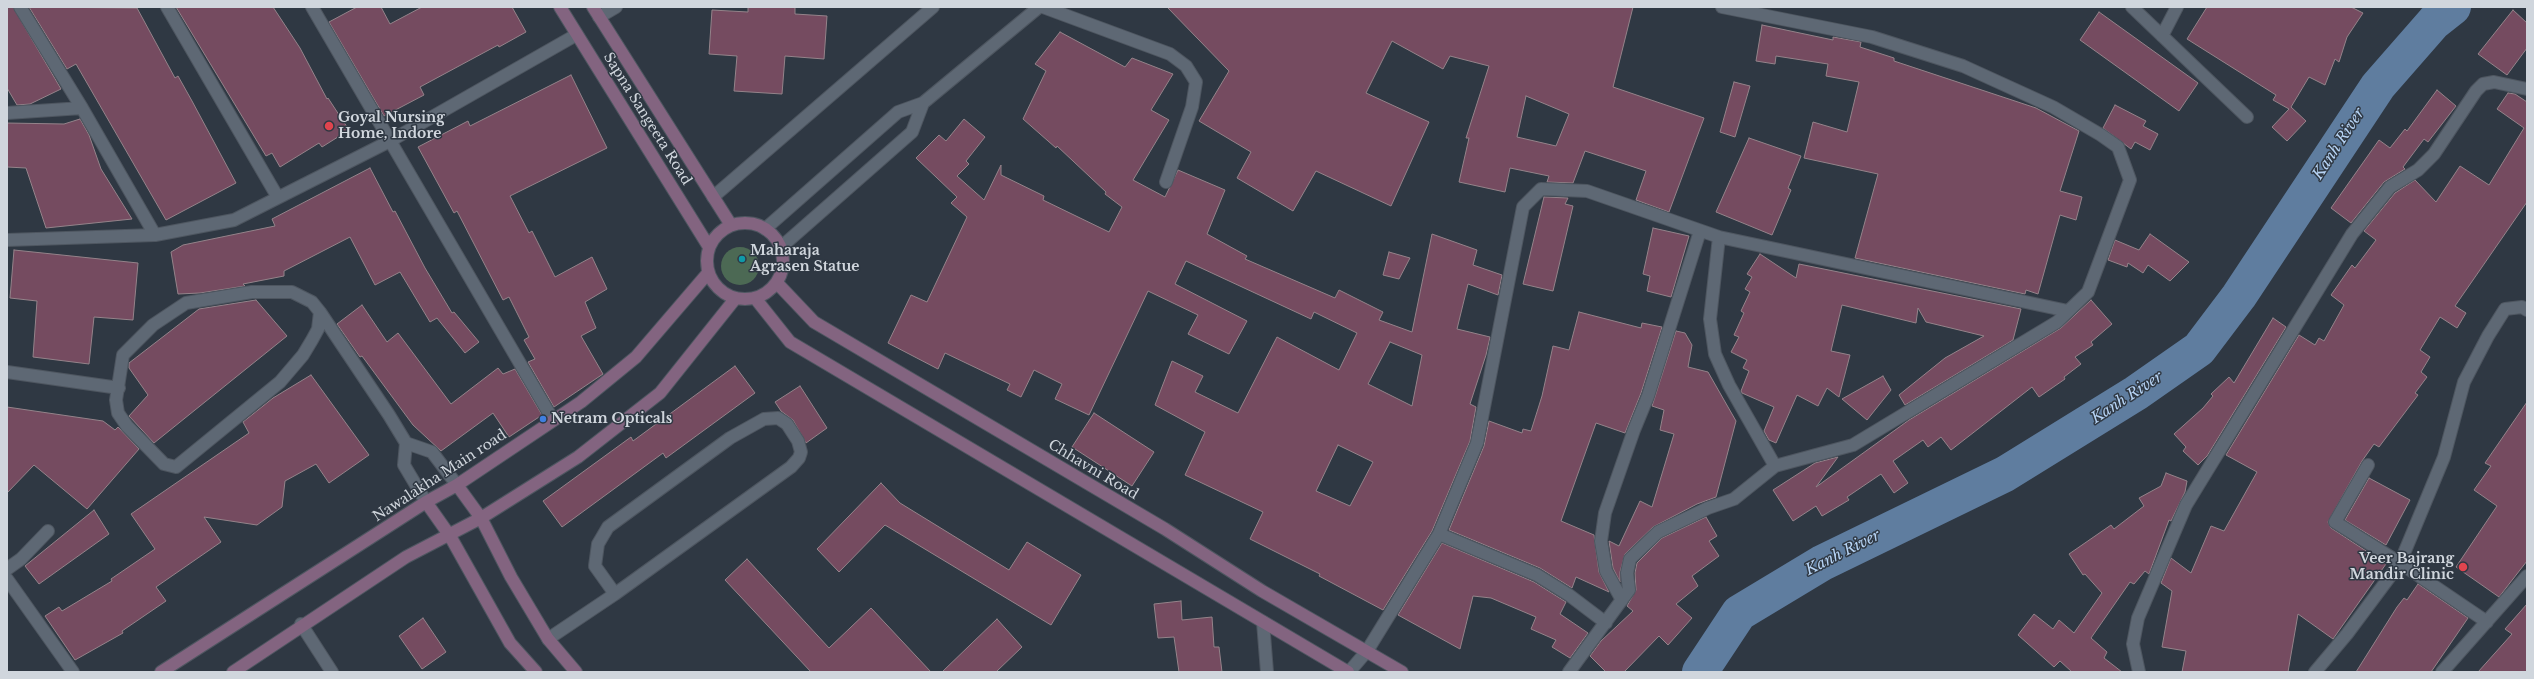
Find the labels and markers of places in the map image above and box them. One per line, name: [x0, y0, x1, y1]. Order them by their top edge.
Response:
place label: Goyal Nursing Home, Indore: [338, 110, 445, 142]
marker: Goyal Nursing Home, Indore: [323, 120, 335, 132]
place label: Maharaja Agrasen Statue: [750, 243, 860, 276]
marker: Maharaja Agrasen Statue: [737, 254, 747, 264]
place label: Netram Opticals: [551, 411, 672, 427]
marker: Netram Opticals: [538, 414, 548, 424]
place label: Veer Bajrang Mandir Clinic: [2350, 551, 2454, 584]
marker: Veer Bajrang Mandir Clinic: [2457, 561, 2469, 573]

